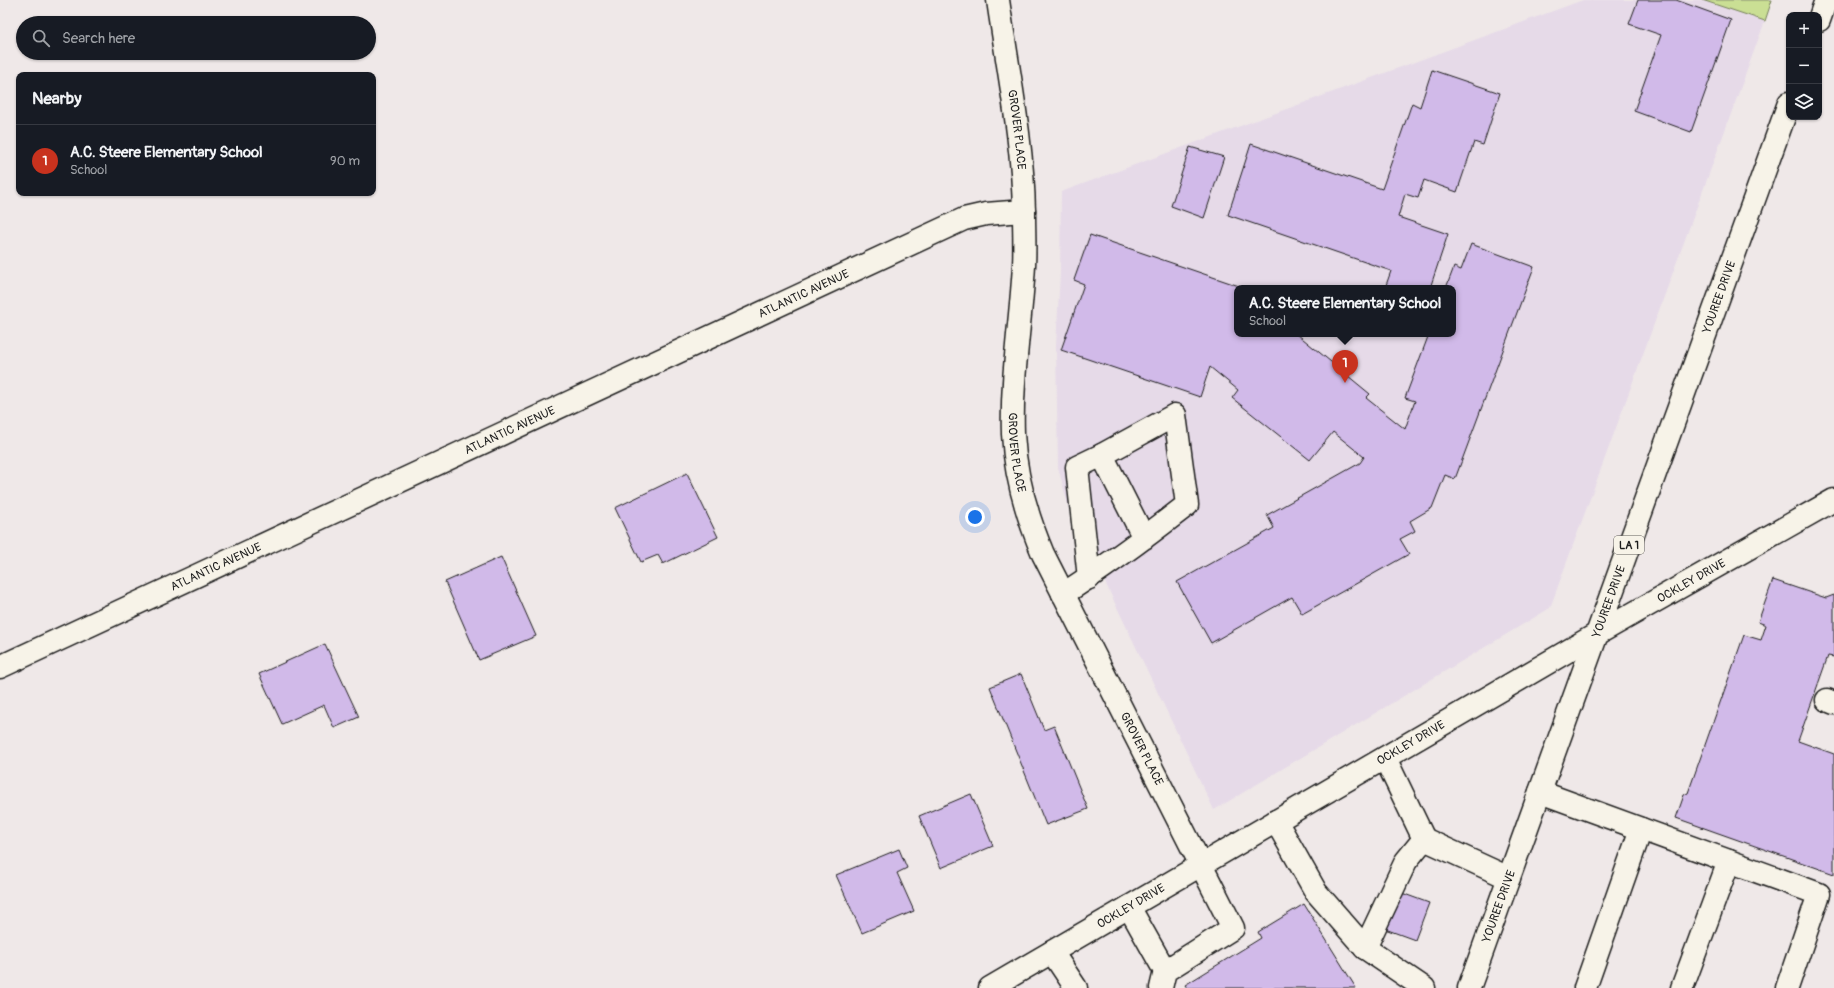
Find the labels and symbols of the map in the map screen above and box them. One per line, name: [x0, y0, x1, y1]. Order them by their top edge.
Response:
street label: GROVER PLACE: [1004, 89, 1029, 170]
street label: YOUREE DRIVE: [1699, 259, 1739, 336]
street label: ATLANTIC AVENUE: [756, 266, 852, 322]
pin: 1: [1332, 350, 1358, 383]
street label: ATLANTIC AVENUE: [462, 403, 558, 458]
street label: GROVER PLACE: [1005, 413, 1029, 494]
your location: [965, 507, 985, 527]
road number: LA 1: [1614, 536, 1644, 554]
street label: ATLANTIC AVENUE: [168, 540, 264, 595]
street label: OCKLEY DRIVE: [1655, 556, 1728, 606]
street label: YOUREE DRIVE: [1589, 563, 1629, 641]
street label: GROVER PLACE: [1117, 710, 1166, 788]
street label: OCKLEY DRIVE: [1374, 717, 1448, 769]
street label: YOUREE DRIVE: [1479, 868, 1519, 946]
street label: OCKLEY DRIVE: [1094, 881, 1168, 932]

